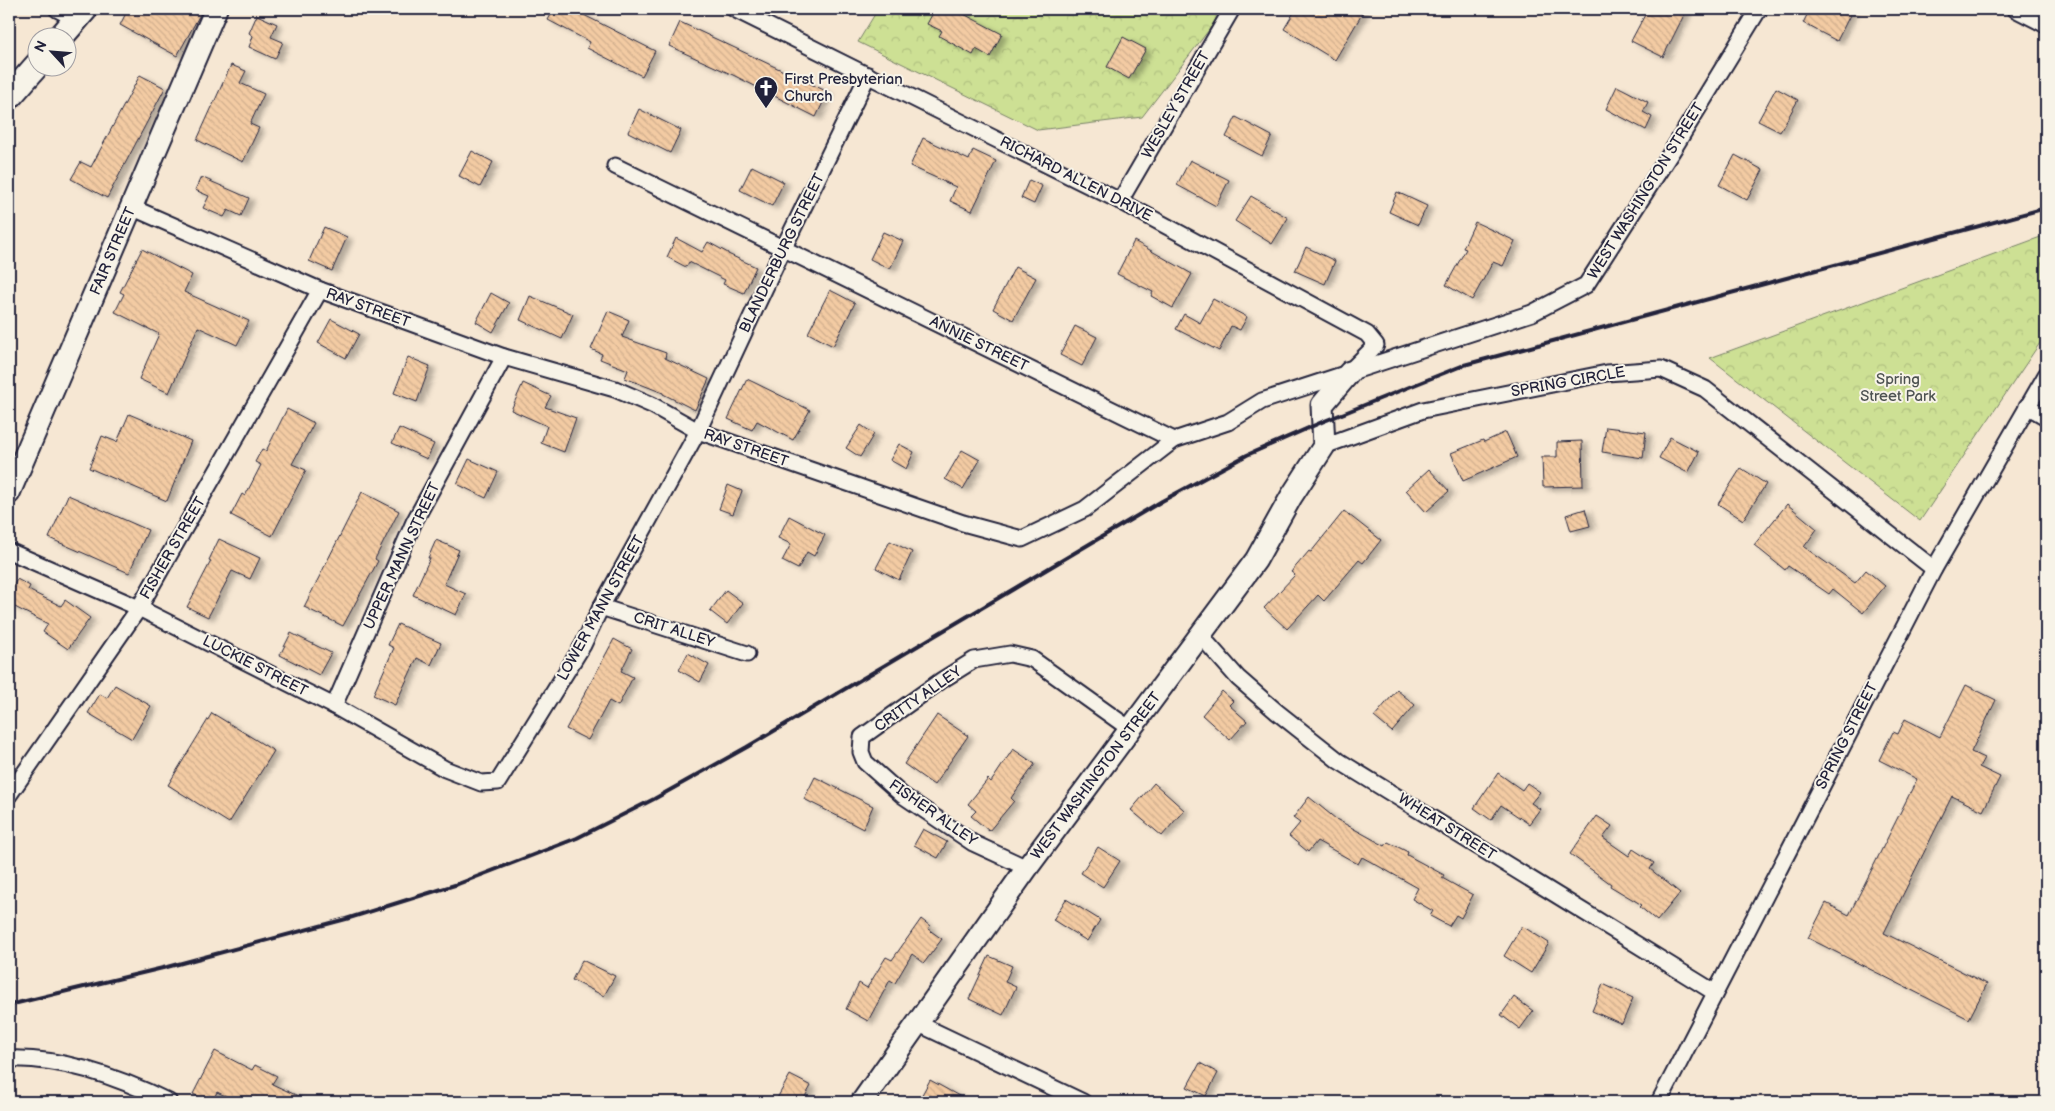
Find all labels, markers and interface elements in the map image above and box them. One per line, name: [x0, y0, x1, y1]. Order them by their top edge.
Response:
north arrow: [28, 28, 78, 78]
text: N: [31, 38, 51, 55]
street label: WESLEY STREET: [1138, 48, 1214, 162]
place label: First Presbyterian Church: [784, 70, 903, 106]
church icon: First Presbyterian Church: [753, 75, 779, 109]
street label: WEST WASHINGTON STREET: [1584, 99, 1708, 283]
street label: RICHARD ALLEN DRIVE: [996, 132, 1156, 226]
street label: BLANDERBURG STREET: [735, 170, 829, 336]
street label: FAIR STREET: [86, 204, 140, 298]
street label: RAY STREET: [323, 284, 413, 332]
street label: ANNIE STREET: [927, 312, 1031, 376]
street label: SPRING CIRCLE: [1509, 363, 1627, 401]
park label: Spring Street Park: [1860, 370, 1936, 406]
street label: RAY STREET: [701, 425, 791, 471]
street label: UPPER MANN STREET: [360, 479, 444, 633]
street label: FISHER STREET: [136, 493, 210, 603]
street label: LOWER MANN STREET: [553, 532, 649, 684]
street label: CRIT ALLEY: [631, 608, 717, 652]
street label: LUCKIE STREET: [199, 631, 311, 701]
street label: CRITTY ALLEY: [871, 662, 965, 736]
street label: SPRING STREET: [1812, 679, 1882, 793]
street label: WEST WASHINGTON STREET: [1027, 688, 1165, 864]
street label: FISHER ALLEY: [885, 776, 981, 851]
street label: WHEAT STREET: [1394, 789, 1500, 865]

